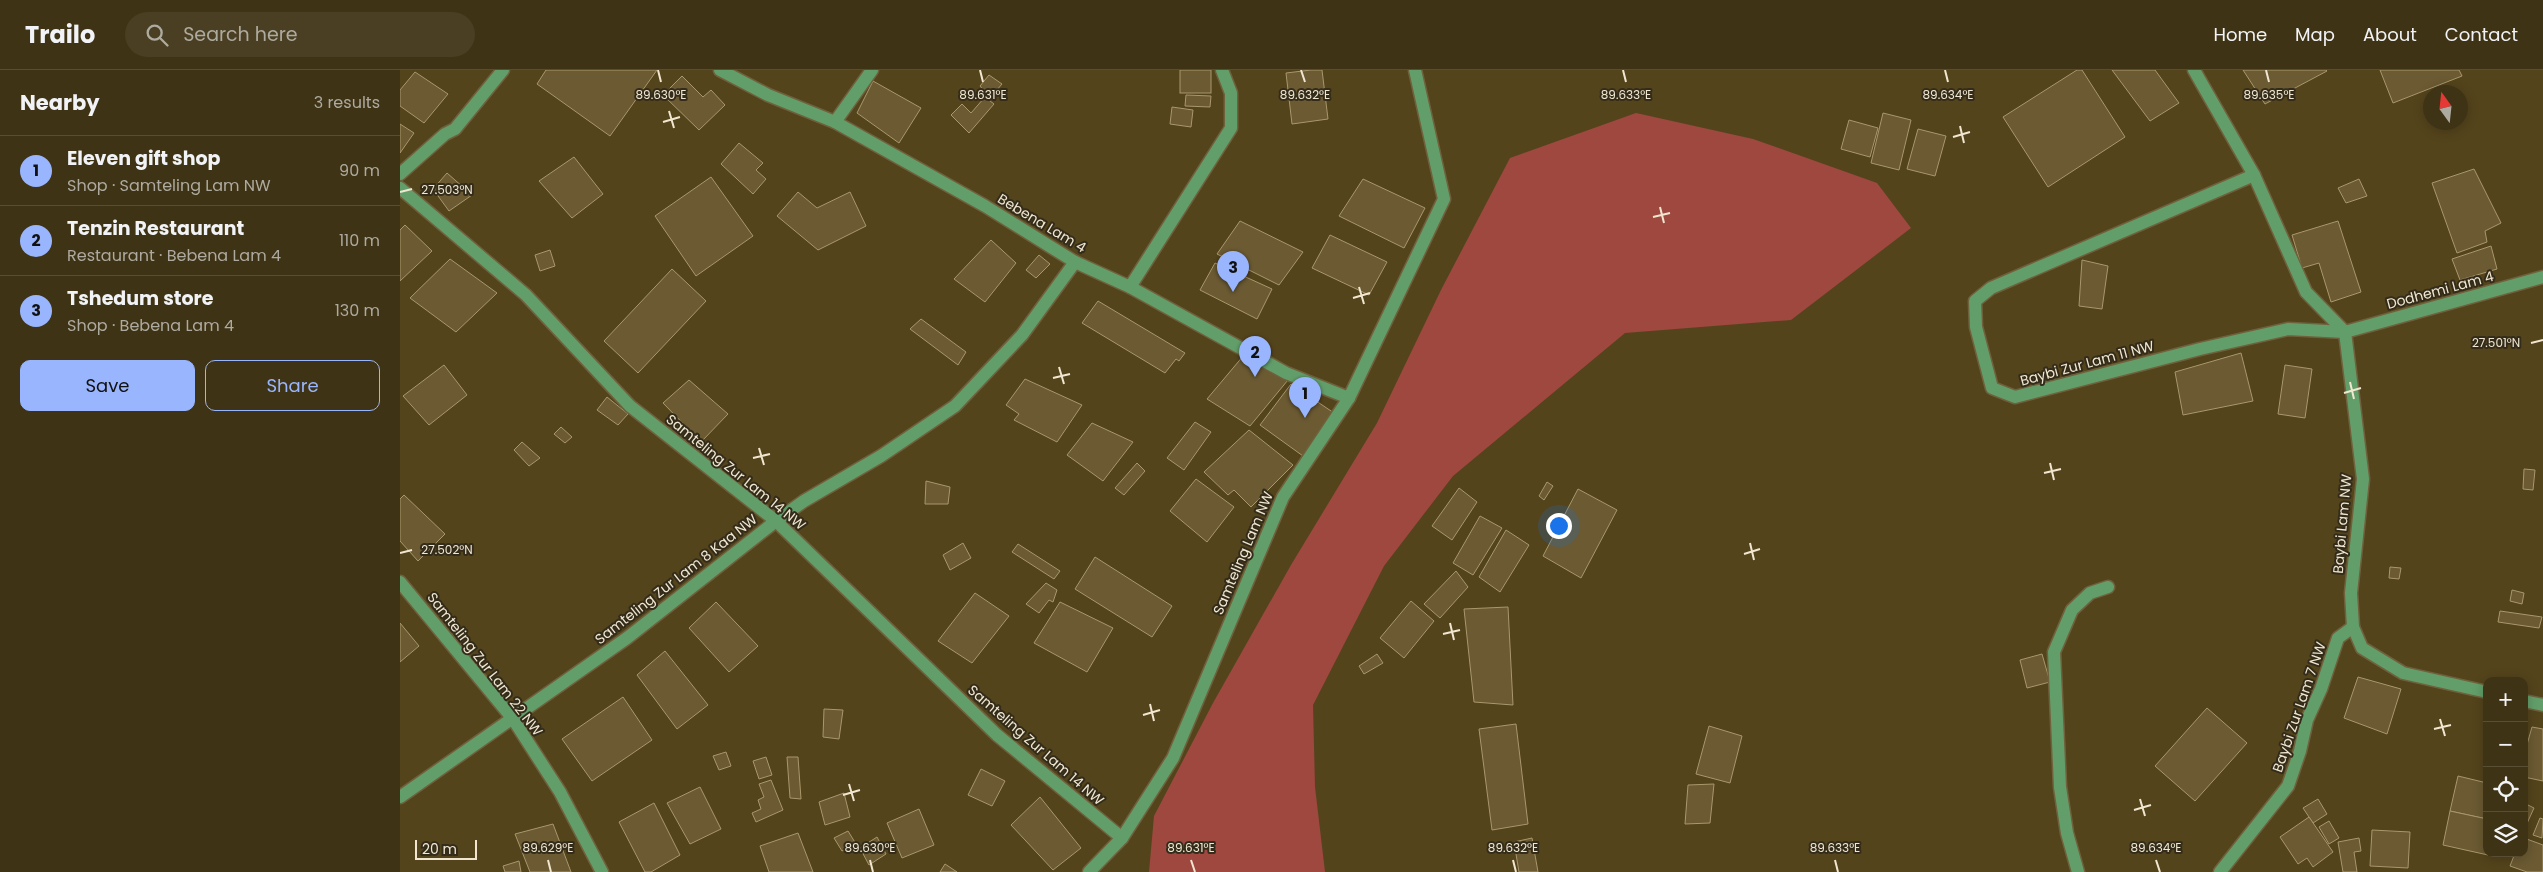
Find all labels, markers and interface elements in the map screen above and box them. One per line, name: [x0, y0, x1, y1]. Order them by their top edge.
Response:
search box: [125, 12, 475, 57]
text: Trailo: [25, 18, 95, 51]
icon: search: [143, 21, 171, 49]
text: Search here: [183, 21, 298, 48]
text: Home: [2213, 22, 2267, 47]
text: Map: [2295, 22, 2335, 47]
text: About: [2363, 22, 2417, 47]
text: Contact: [2445, 22, 2518, 47]
north arrow: [2423, 85, 2468, 130]
text: 89.630°E: [636, 86, 686, 103]
text: 89.631°E: [959, 86, 1007, 103]
text: 89.632°E: [1280, 86, 1330, 103]
text: 89.633°E: [1601, 86, 1651, 103]
text: 89.634°E: [1923, 86, 1973, 103]
text: 89.635°E: [2244, 86, 2294, 103]
text: Nearby: [20, 88, 100, 117]
text: 3 results: [314, 91, 380, 114]
text: Eleven gift shop: [67, 145, 221, 172]
text: 1: [33, 159, 39, 182]
text: 90 m: [339, 159, 380, 182]
text: Shop · Samteling Lam NW: [67, 174, 271, 197]
text: 27.503°N: [421, 181, 473, 198]
street label: Bebena Lam 4: [994, 189, 1090, 257]
text: Tenzin Restaurant: [67, 215, 244, 242]
text: 2: [31, 229, 41, 252]
text: 110 m: [339, 229, 380, 252]
text: Restaurant · Bebena Lam 4: [67, 244, 281, 267]
pin: 3: [1217, 251, 1249, 292]
street label: Dodhemi Lam 4: [2384, 266, 2496, 314]
text: Tshedum store: [67, 285, 213, 312]
text: 3: [31, 299, 41, 322]
text: 130 m: [335, 299, 380, 322]
text: Shop · Bebena Lam 4: [67, 314, 234, 337]
text: 27.501°N: [2472, 334, 2520, 351]
street label: Baybi Zur Lam 11 NW: [2018, 335, 2157, 391]
pin: 2: [1239, 336, 1271, 377]
button: Save: [20, 360, 195, 411]
button: Share: [205, 360, 380, 411]
pin: 1: [1289, 377, 1321, 418]
street label: Samteling Zur Lam 14 NW: [662, 409, 810, 535]
street label: Baybi Lam NW: [2328, 473, 2356, 575]
street label: Samteling Lam NW: [1208, 488, 1278, 618]
street label: Samteling Zur Lam 8 Kaa NW: [591, 509, 762, 649]
your location: [1546, 513, 1572, 539]
text: 27.502°N: [421, 541, 473, 558]
street label: Samteling Zur Lam 22 NW: [422, 588, 548, 740]
street label: Baybi Zur Lam 7 NW: [2267, 639, 2331, 775]
map controls: [2483, 677, 2528, 857]
button: +: [2483, 677, 2528, 722]
street label: Samteling Zur Lam 14 NW: [964, 680, 1109, 810]
button: −: [2483, 722, 2528, 767]
button: locate: [2483, 767, 2528, 812]
button: layers: [2483, 812, 2528, 857]
scale bar: [415, 837, 478, 860]
text: 20 m: [422, 839, 457, 859]
text: 89.629°E: [523, 839, 573, 856]
text: 89.630°E: [845, 839, 895, 856]
text: 89.631°E: [1167, 839, 1215, 856]
text: 89.632°E: [1488, 839, 1538, 856]
text: 89.633°E: [1810, 839, 1860, 856]
text: 89.634°E: [2131, 839, 2181, 856]

